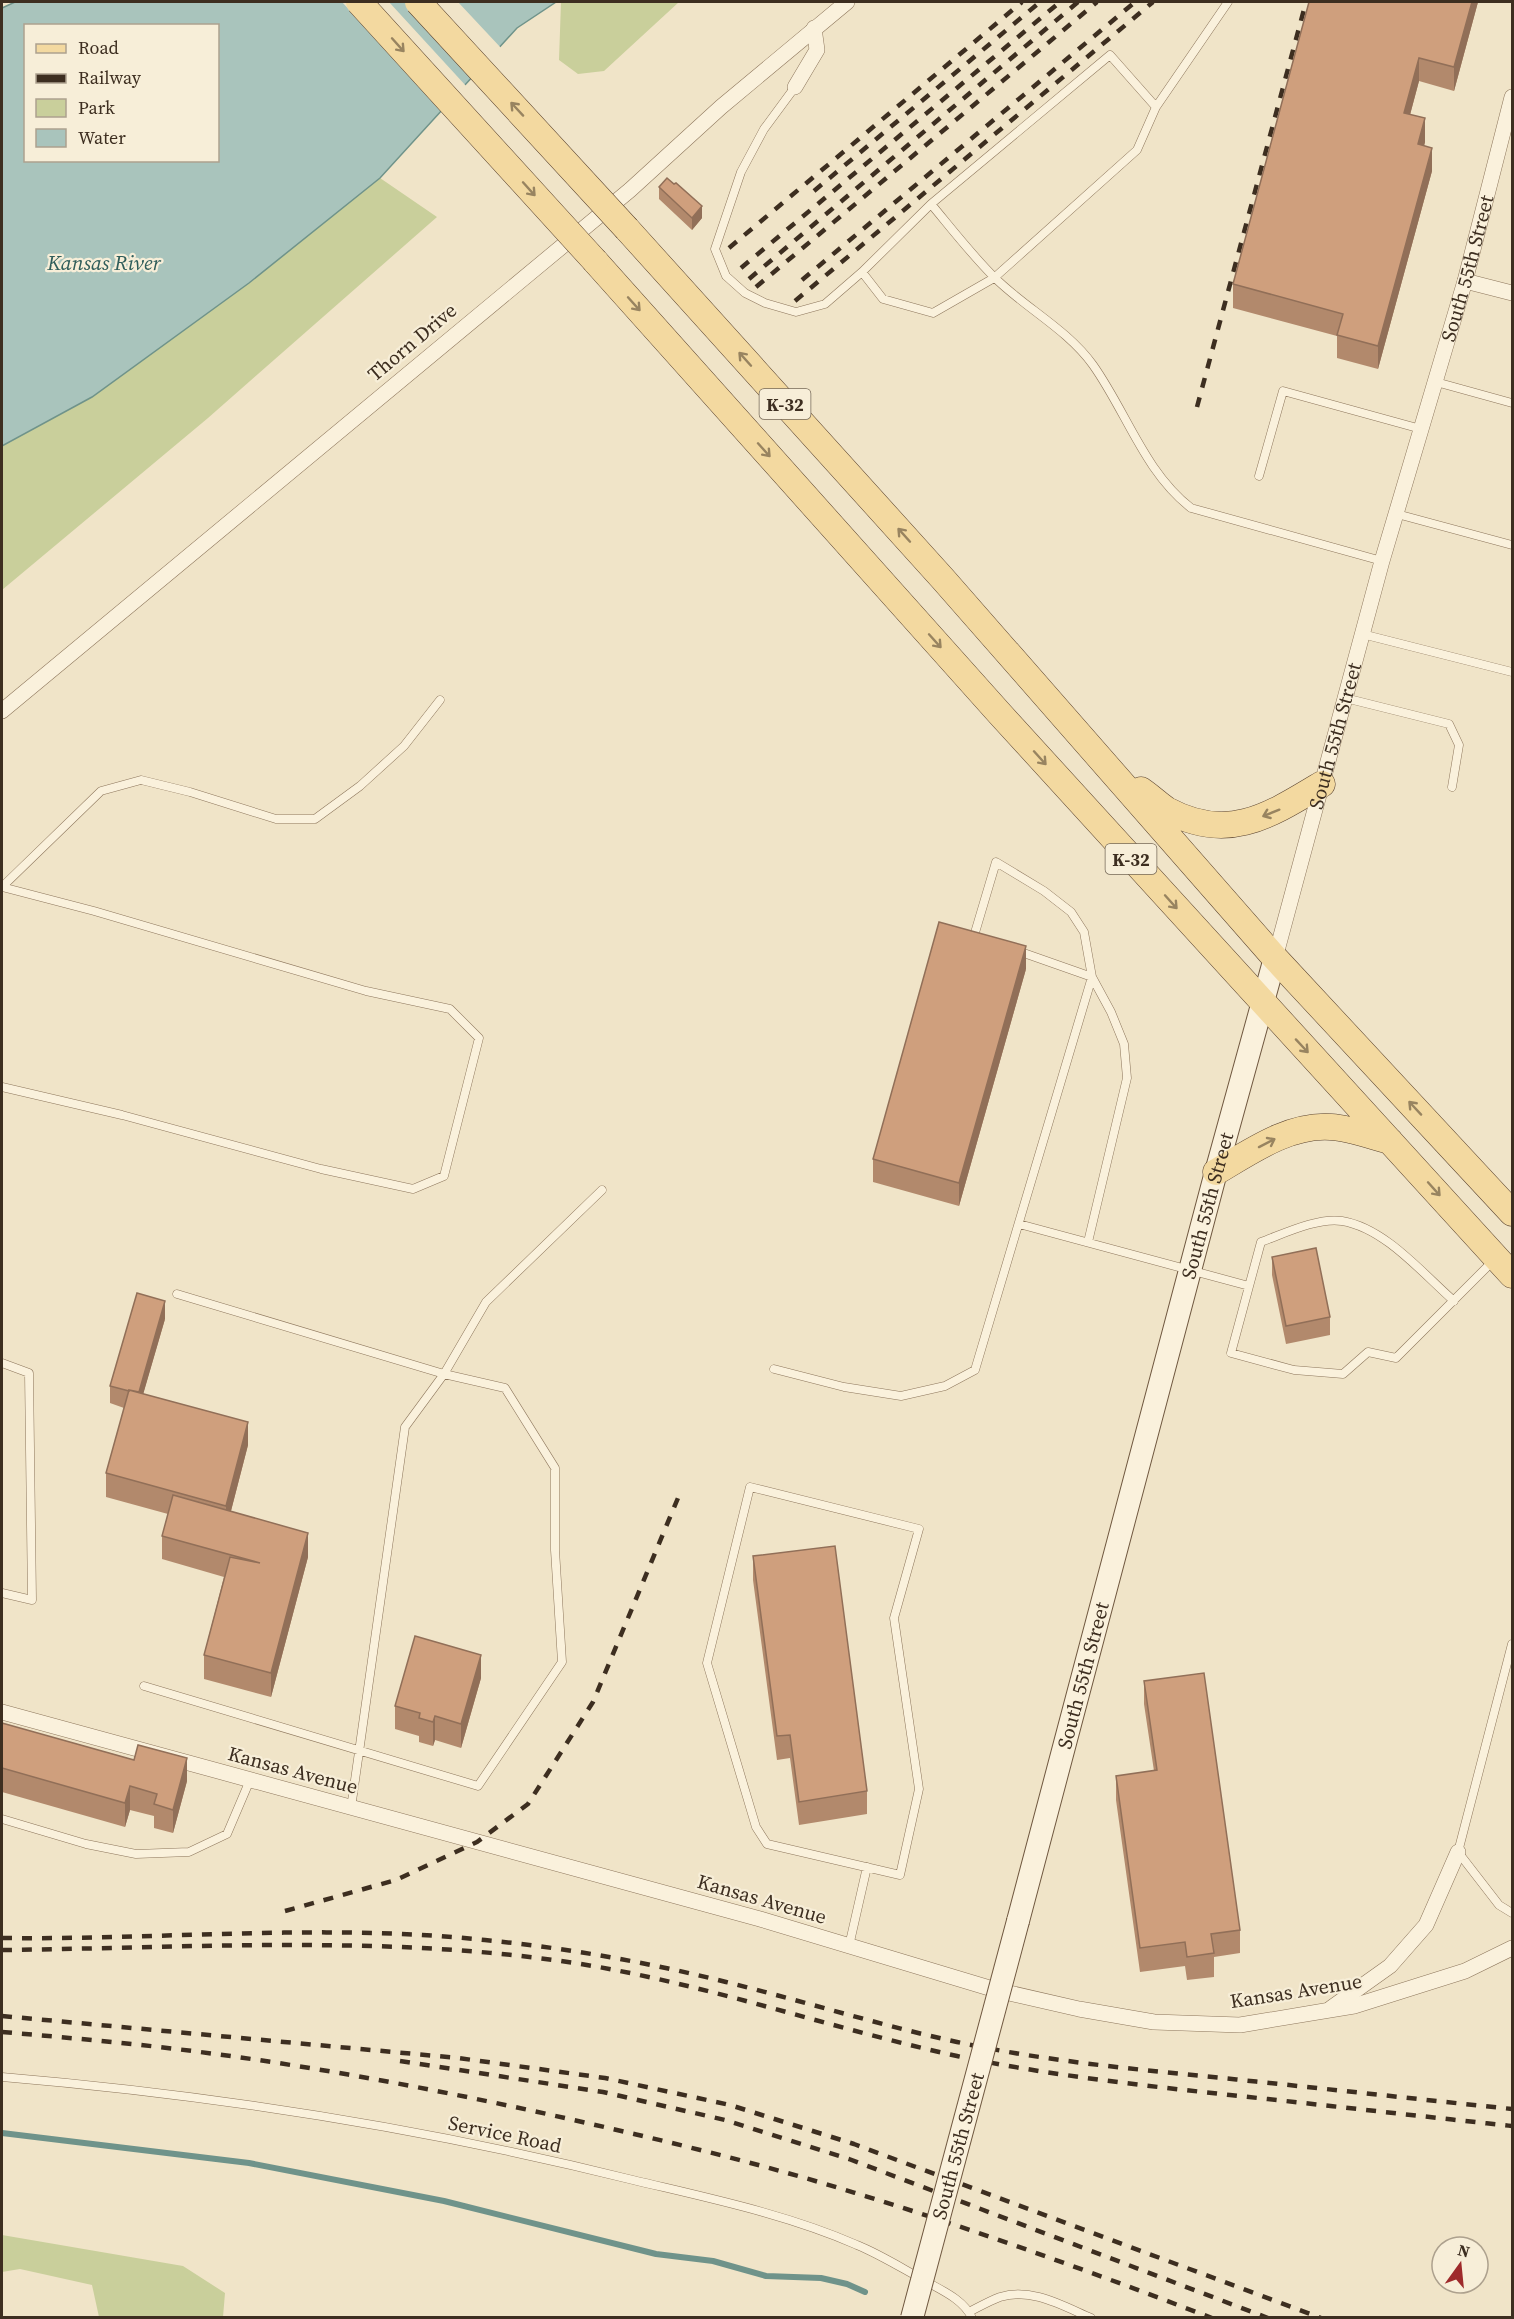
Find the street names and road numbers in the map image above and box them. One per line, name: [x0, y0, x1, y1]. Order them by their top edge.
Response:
street label: South 55th Street: [1434, 192, 1501, 345]
street label: Thorn Drive: [361, 296, 463, 388]
road number: K-32: [760, 389, 810, 419]
street label: South 55th Street: [1302, 659, 1368, 812]
road number: K-32: [1106, 844, 1156, 874]
street label: South 55th Street: [1174, 1129, 1240, 1282]
street label: South 55th Street: [1050, 1598, 1116, 1752]
street label: Kansas Avenue: [225, 1739, 361, 1801]
street label: Kansas Avenue: [694, 1867, 830, 1931]
street label: Kansas Avenue: [1228, 1967, 1364, 2015]
street label: South 55th Street: [925, 2069, 991, 2222]
street label: Service Road: [446, 2108, 565, 2160]

